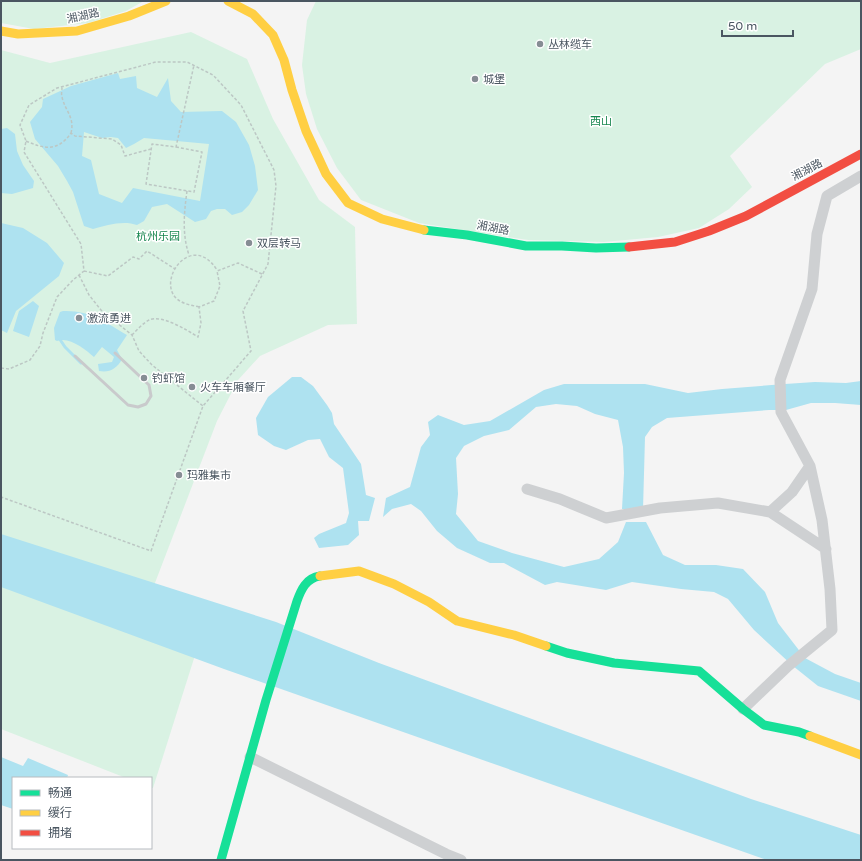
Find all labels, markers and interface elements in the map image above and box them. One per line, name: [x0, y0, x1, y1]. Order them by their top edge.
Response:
street label: 湘湖路: [65, 6, 101, 26]
scale bar: [722, 12, 793, 38]
text: 50 m: [728, 19, 757, 33]
place label: 丛林缆车: [548, 38, 592, 51]
marker: 丛林缆车: [535, 39, 545, 49]
place label: 城堡: [483, 73, 505, 86]
marker: 城堡: [470, 74, 480, 84]
park label: 西山: [590, 115, 612, 128]
street label: 湘湖路: [789, 157, 825, 183]
street label: 湘湖路: [476, 219, 510, 237]
park label: 杭州乐园: [136, 230, 180, 243]
place label: 双层转马: [257, 237, 301, 250]
marker: 双层转马: [244, 238, 254, 248]
place label: 激流勇进: [87, 312, 131, 325]
marker: 激流勇进: [74, 313, 84, 323]
place label: 钓虾馆: [152, 372, 185, 385]
marker: 钓虾馆: [139, 373, 149, 383]
place label: 火车车厢餐厅: [200, 381, 266, 394]
marker: 火车车厢餐厅: [187, 382, 197, 392]
place label: 玛雅集市: [187, 469, 231, 482]
marker: 玛雅集市: [174, 470, 184, 480]
legend: [12, 777, 152, 849]
text: 畅通: [48, 786, 72, 800]
text: 缓行: [48, 806, 72, 820]
text: 拥堵: [48, 826, 72, 840]

